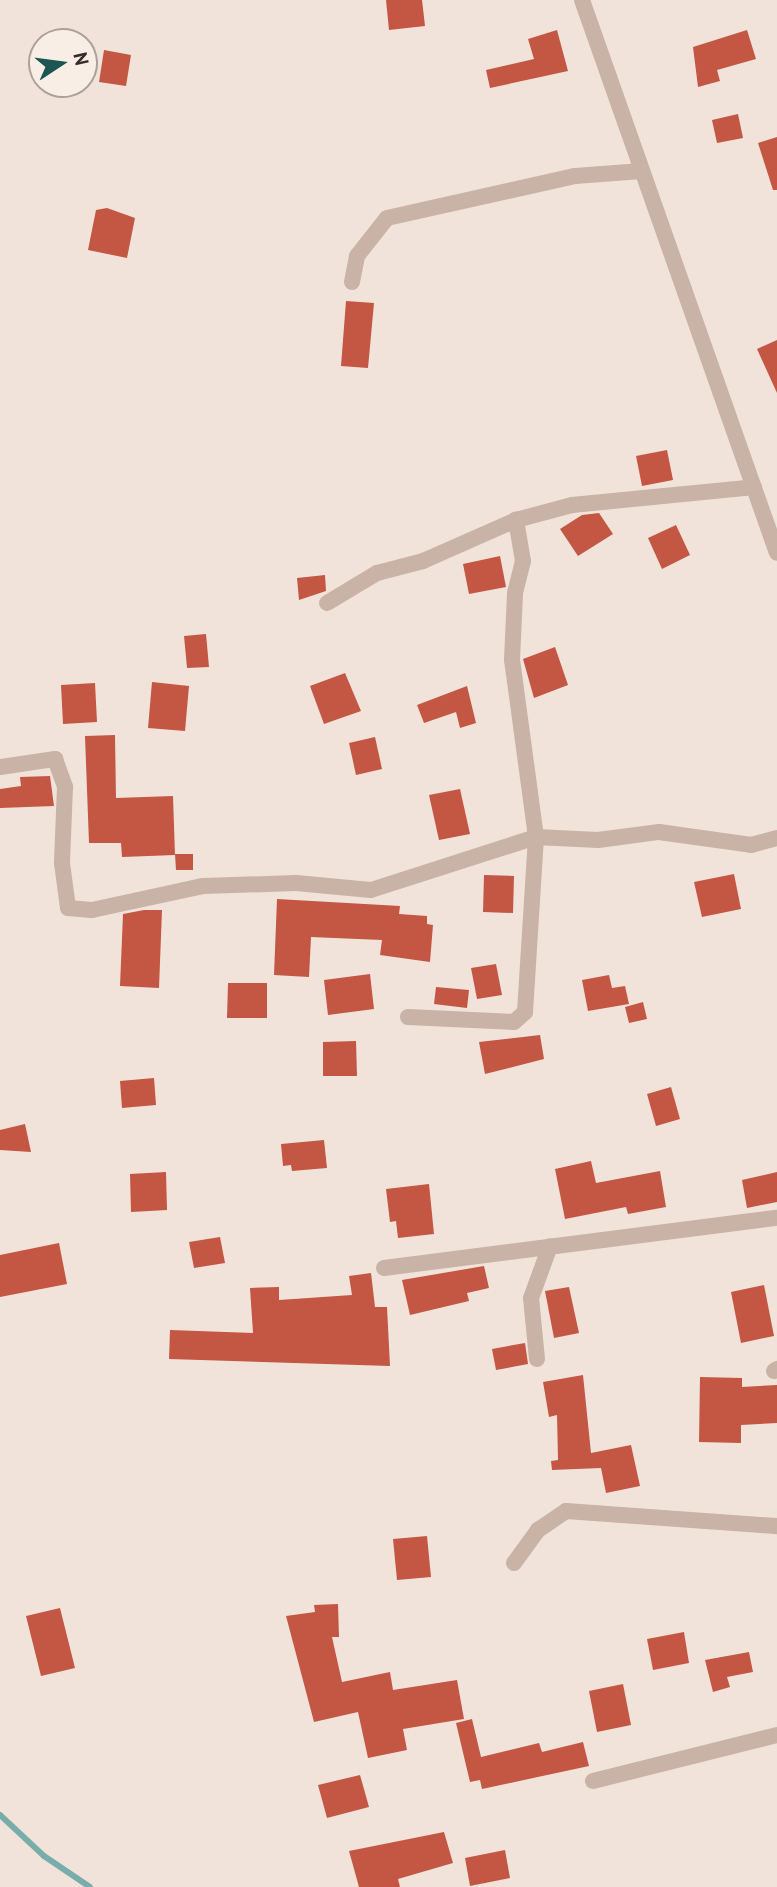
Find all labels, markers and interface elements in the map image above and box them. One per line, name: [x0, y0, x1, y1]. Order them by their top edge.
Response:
north arrow: [28, 28, 98, 98]
text: N: [68, 50, 95, 67]

